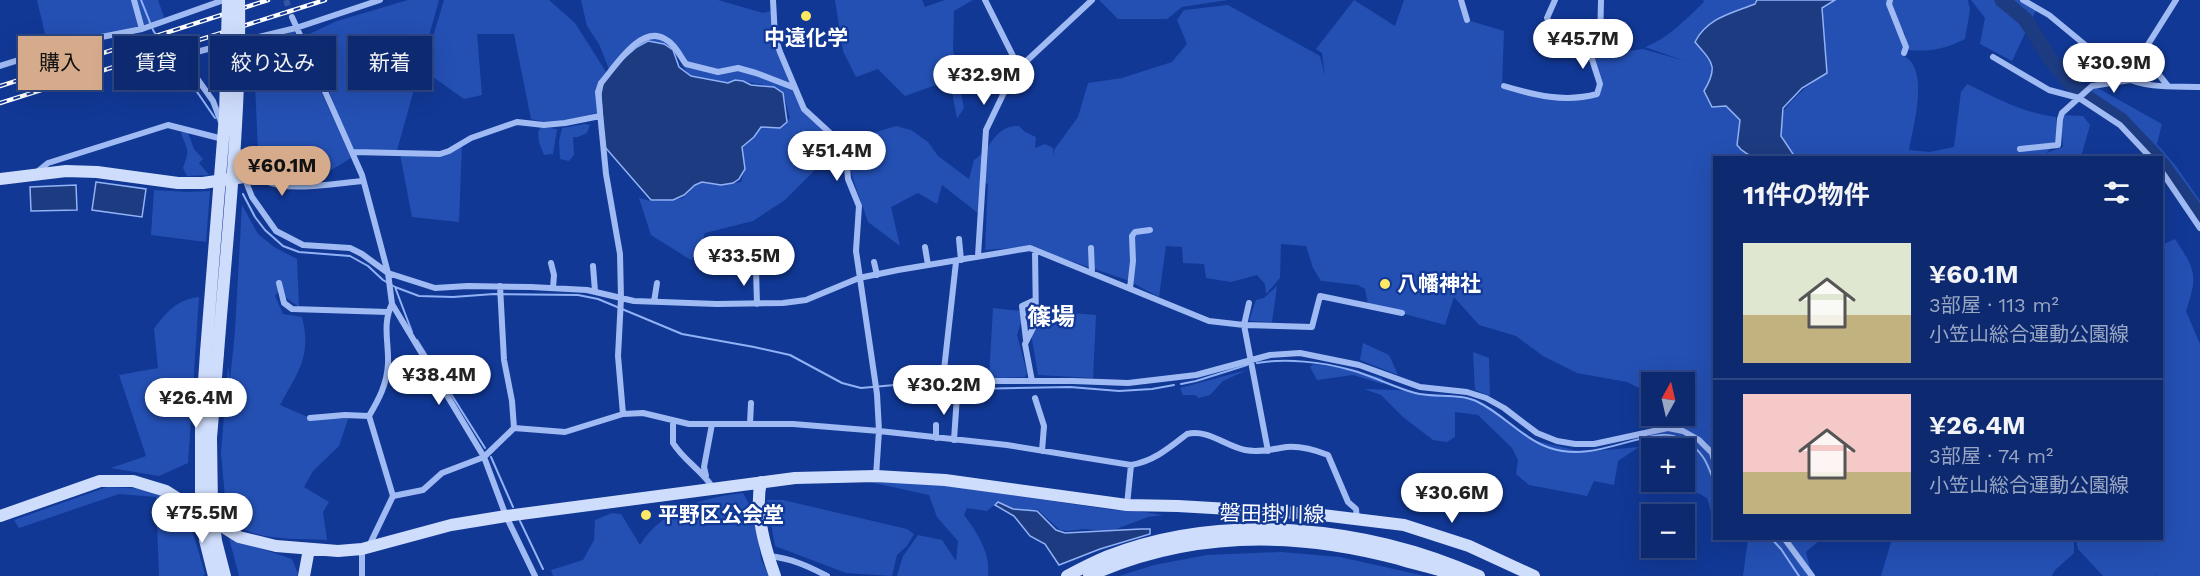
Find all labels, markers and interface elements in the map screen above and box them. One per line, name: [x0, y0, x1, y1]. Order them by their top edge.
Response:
marker: 中遠化学: [799, 9, 813, 23]
pin: ¥45.7M: [1534, 19, 1632, 70]
place label: 中遠化学: [764, 25, 848, 50]
text: ¥45.7M: [1547, 26, 1619, 50]
chip: 購入: [18, 36, 102, 90]
chip: 賃貸: [114, 36, 198, 90]
chip: 絞り込み: [210, 36, 336, 90]
chip: 新着: [348, 36, 432, 90]
pin: ¥30.9M: [2065, 43, 2163, 94]
text: ¥30.9M: [2077, 50, 2151, 74]
pin: ¥32.9M: [935, 55, 1033, 106]
text: ¥32.9M: [947, 62, 1021, 86]
pin: ¥51.4M: [788, 131, 886, 182]
text: ¥51.4M: [802, 138, 872, 162]
pin: ¥60.1M: [233, 146, 331, 197]
text: ¥60.1M: [248, 153, 316, 177]
icon: filters: [2100, 176, 2133, 209]
text: 11件の物件: [1743, 180, 1869, 210]
pin: ¥33.5M: [695, 236, 793, 287]
text: ¥33.5M: [708, 243, 780, 267]
text: ¥60.1M: [1929, 259, 2019, 289]
icon: home: [1791, 267, 1863, 339]
place label: 八幡神社: [1397, 271, 1481, 296]
marker: 八幡神社: [1378, 277, 1392, 291]
text: 3部屋 · 113 m²: [1929, 293, 2059, 317]
district label: 篠場: [1027, 303, 1075, 331]
text: 小笠山総合運動公園線: [1929, 322, 2129, 346]
pin: ¥38.4M: [390, 355, 488, 406]
text: ¥38.4M: [402, 362, 476, 386]
pin: ¥30.2M: [895, 365, 993, 416]
text: ¥30.2M: [907, 372, 981, 396]
north arrow: [1641, 372, 1695, 426]
map controls: [1641, 372, 1695, 558]
pin: ¥26.4M: [147, 378, 245, 429]
text: ¥26.4M: [159, 385, 233, 409]
text: ¥26.4M: [1929, 410, 2026, 440]
icon: home: [1791, 418, 1863, 490]
button: +: [1641, 438, 1695, 492]
text: 3部屋 · 74 m²: [1929, 444, 2053, 468]
pin: ¥30.6M: [1403, 473, 1501, 524]
text: 小笠山総合運動公園線: [1929, 473, 2129, 497]
text: ¥30.6M: [1415, 480, 1489, 504]
pin: ¥75.5M: [153, 493, 251, 544]
text: ¥75.5M: [166, 500, 238, 524]
street label: 磐田掛川線: [1219, 500, 1325, 527]
place label: 平野区公会堂: [658, 502, 784, 527]
button: −: [1641, 504, 1695, 558]
marker: 平野区公会堂: [639, 508, 653, 522]

